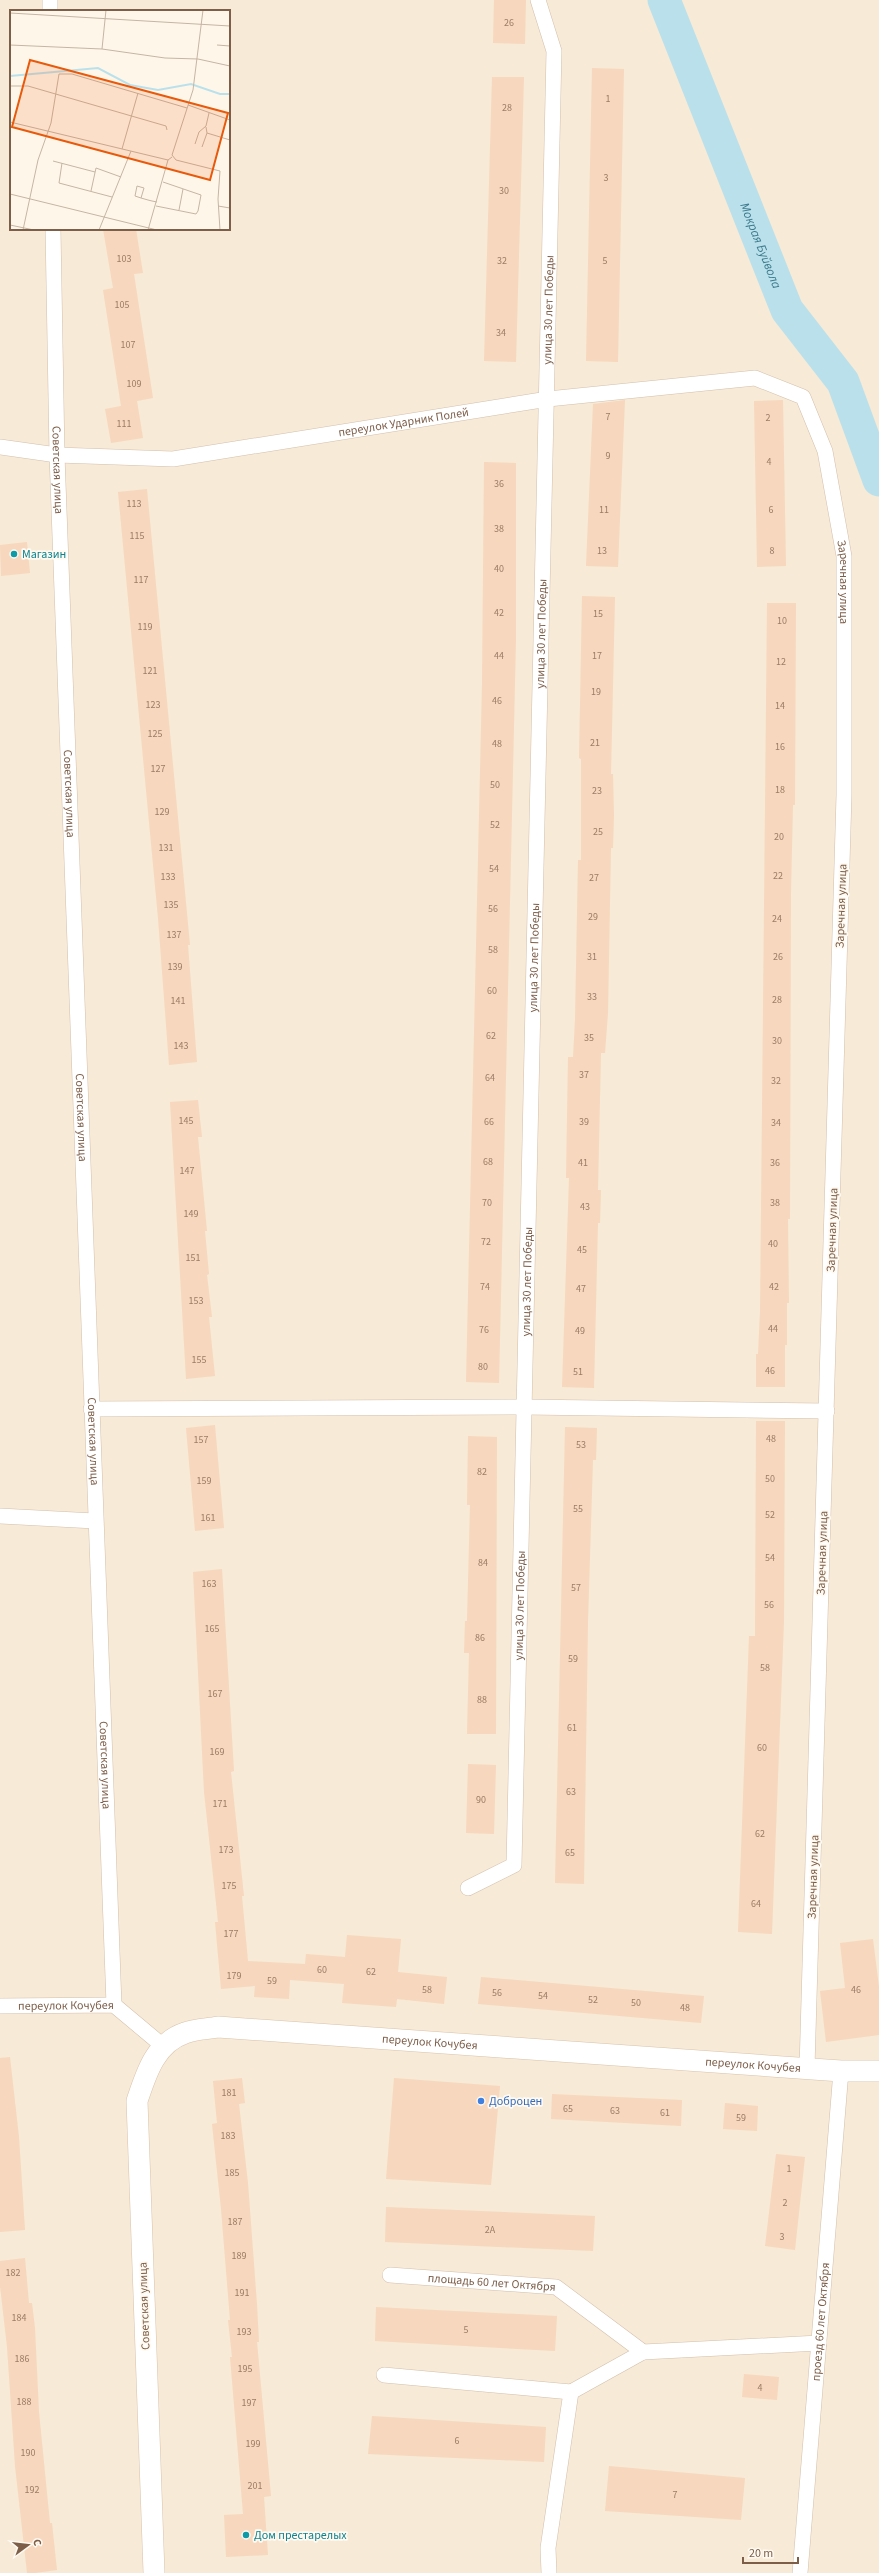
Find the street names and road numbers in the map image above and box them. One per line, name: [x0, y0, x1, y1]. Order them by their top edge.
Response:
street label: улица 30 лет Победы: [539, 255, 558, 365]
street label: переулок Ударник Полей: [337, 404, 470, 441]
street label: Советская улица: [47, 426, 67, 514]
street label: Заречная улица: [832, 539, 852, 624]
street label: улица 30 лет Победы: [532, 579, 551, 689]
street label: Советская улица: [59, 749, 79, 838]
street label: Заречная улица: [832, 864, 851, 948]
street label: улица 30 лет Победы: [525, 903, 544, 1013]
street label: Советская улица: [71, 1073, 91, 1162]
street label: Заречная улица: [823, 1188, 842, 1272]
street label: улица 30 лет Победы: [518, 1227, 537, 1337]
street label: Советская улица: [83, 1397, 103, 1486]
street label: Заречная улица: [813, 1511, 832, 1595]
street label: улица 30 лет Победы: [511, 1551, 530, 1661]
street label: Советская улица: [95, 1721, 115, 1809]
street label: Заречная улица: [804, 1835, 823, 1919]
street label: переулок Кочубея: [18, 1997, 114, 2015]
street label: переулок Кочубея: [381, 2031, 478, 2054]
street label: переулок Кочубея: [705, 2053, 801, 2077]
street label: Советская улица: [134, 2262, 155, 2350]
street label: проезд 60 лет Октября: [808, 2262, 834, 2382]
street label: площадь 60 лет Октября: [427, 2270, 556, 2296]

